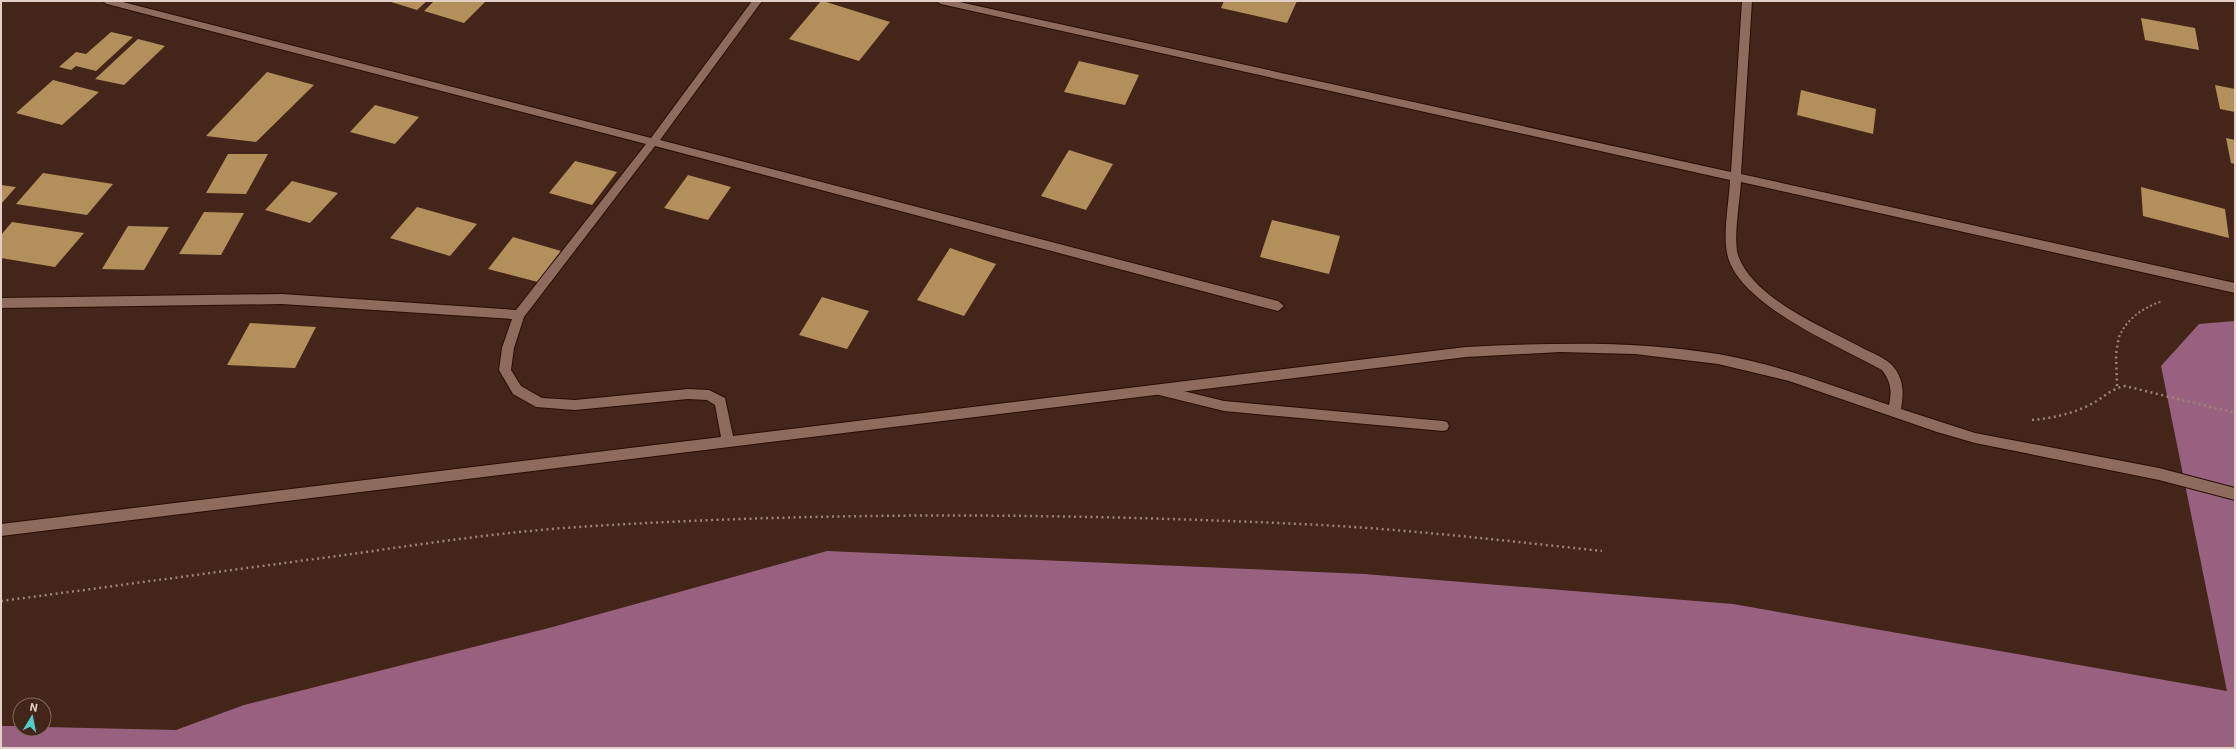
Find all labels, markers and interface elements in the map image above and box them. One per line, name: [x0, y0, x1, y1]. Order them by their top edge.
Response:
north arrow: [12, 697, 52, 737]
text: N: [29, 701, 39, 715]

